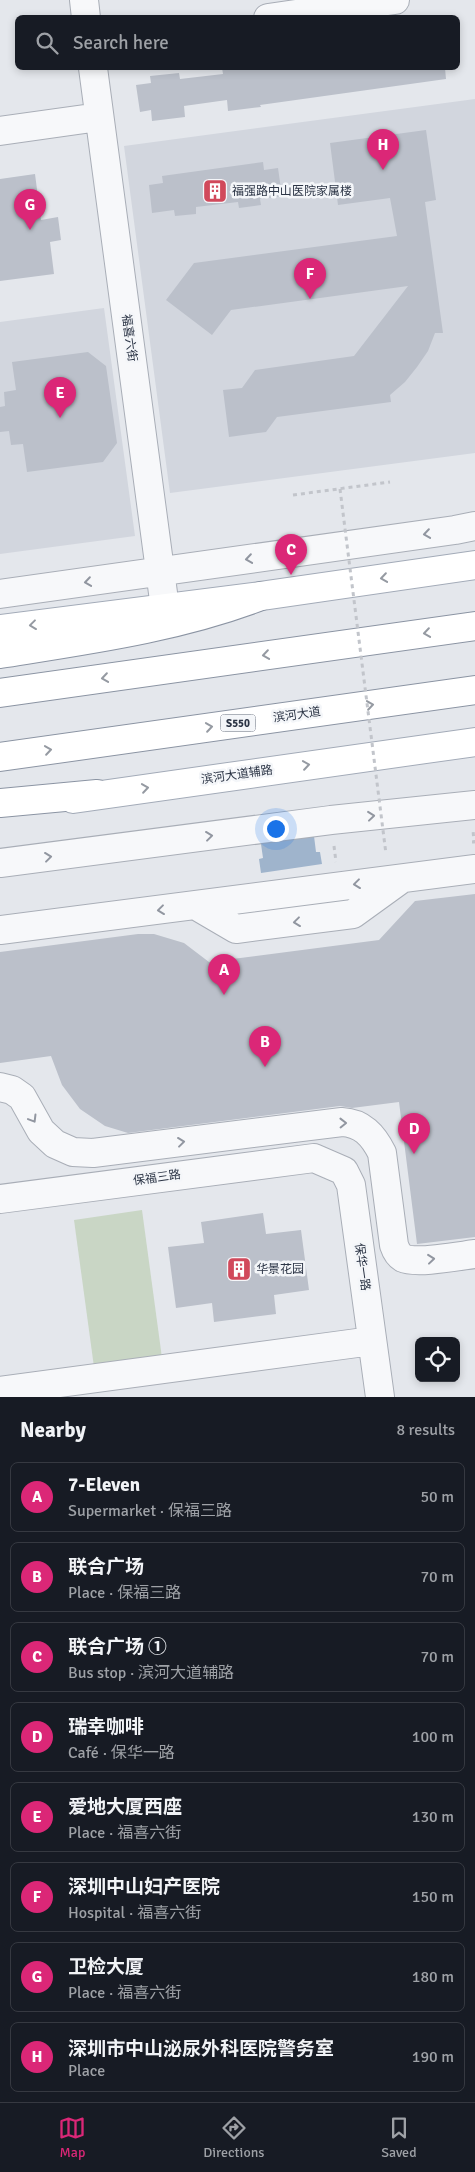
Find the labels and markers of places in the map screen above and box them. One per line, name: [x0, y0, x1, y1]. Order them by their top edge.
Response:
pin: H: [367, 129, 399, 170]
building icon: 福强路中山医院家属楼: [202, 178, 228, 204]
place label: 福强路中山医院家属楼: [232, 184, 352, 199]
pin: G: [14, 189, 46, 230]
pin: F: [294, 258, 326, 299]
pin: E: [44, 377, 76, 418]
pin: C: [275, 534, 307, 575]
pin: A: [208, 954, 240, 995]
pin: B: [249, 1026, 281, 1067]
pin: D: [398, 1113, 430, 1154]
building icon: 华景花园: [226, 1256, 252, 1282]
place label: 华景花园: [256, 1262, 304, 1277]

